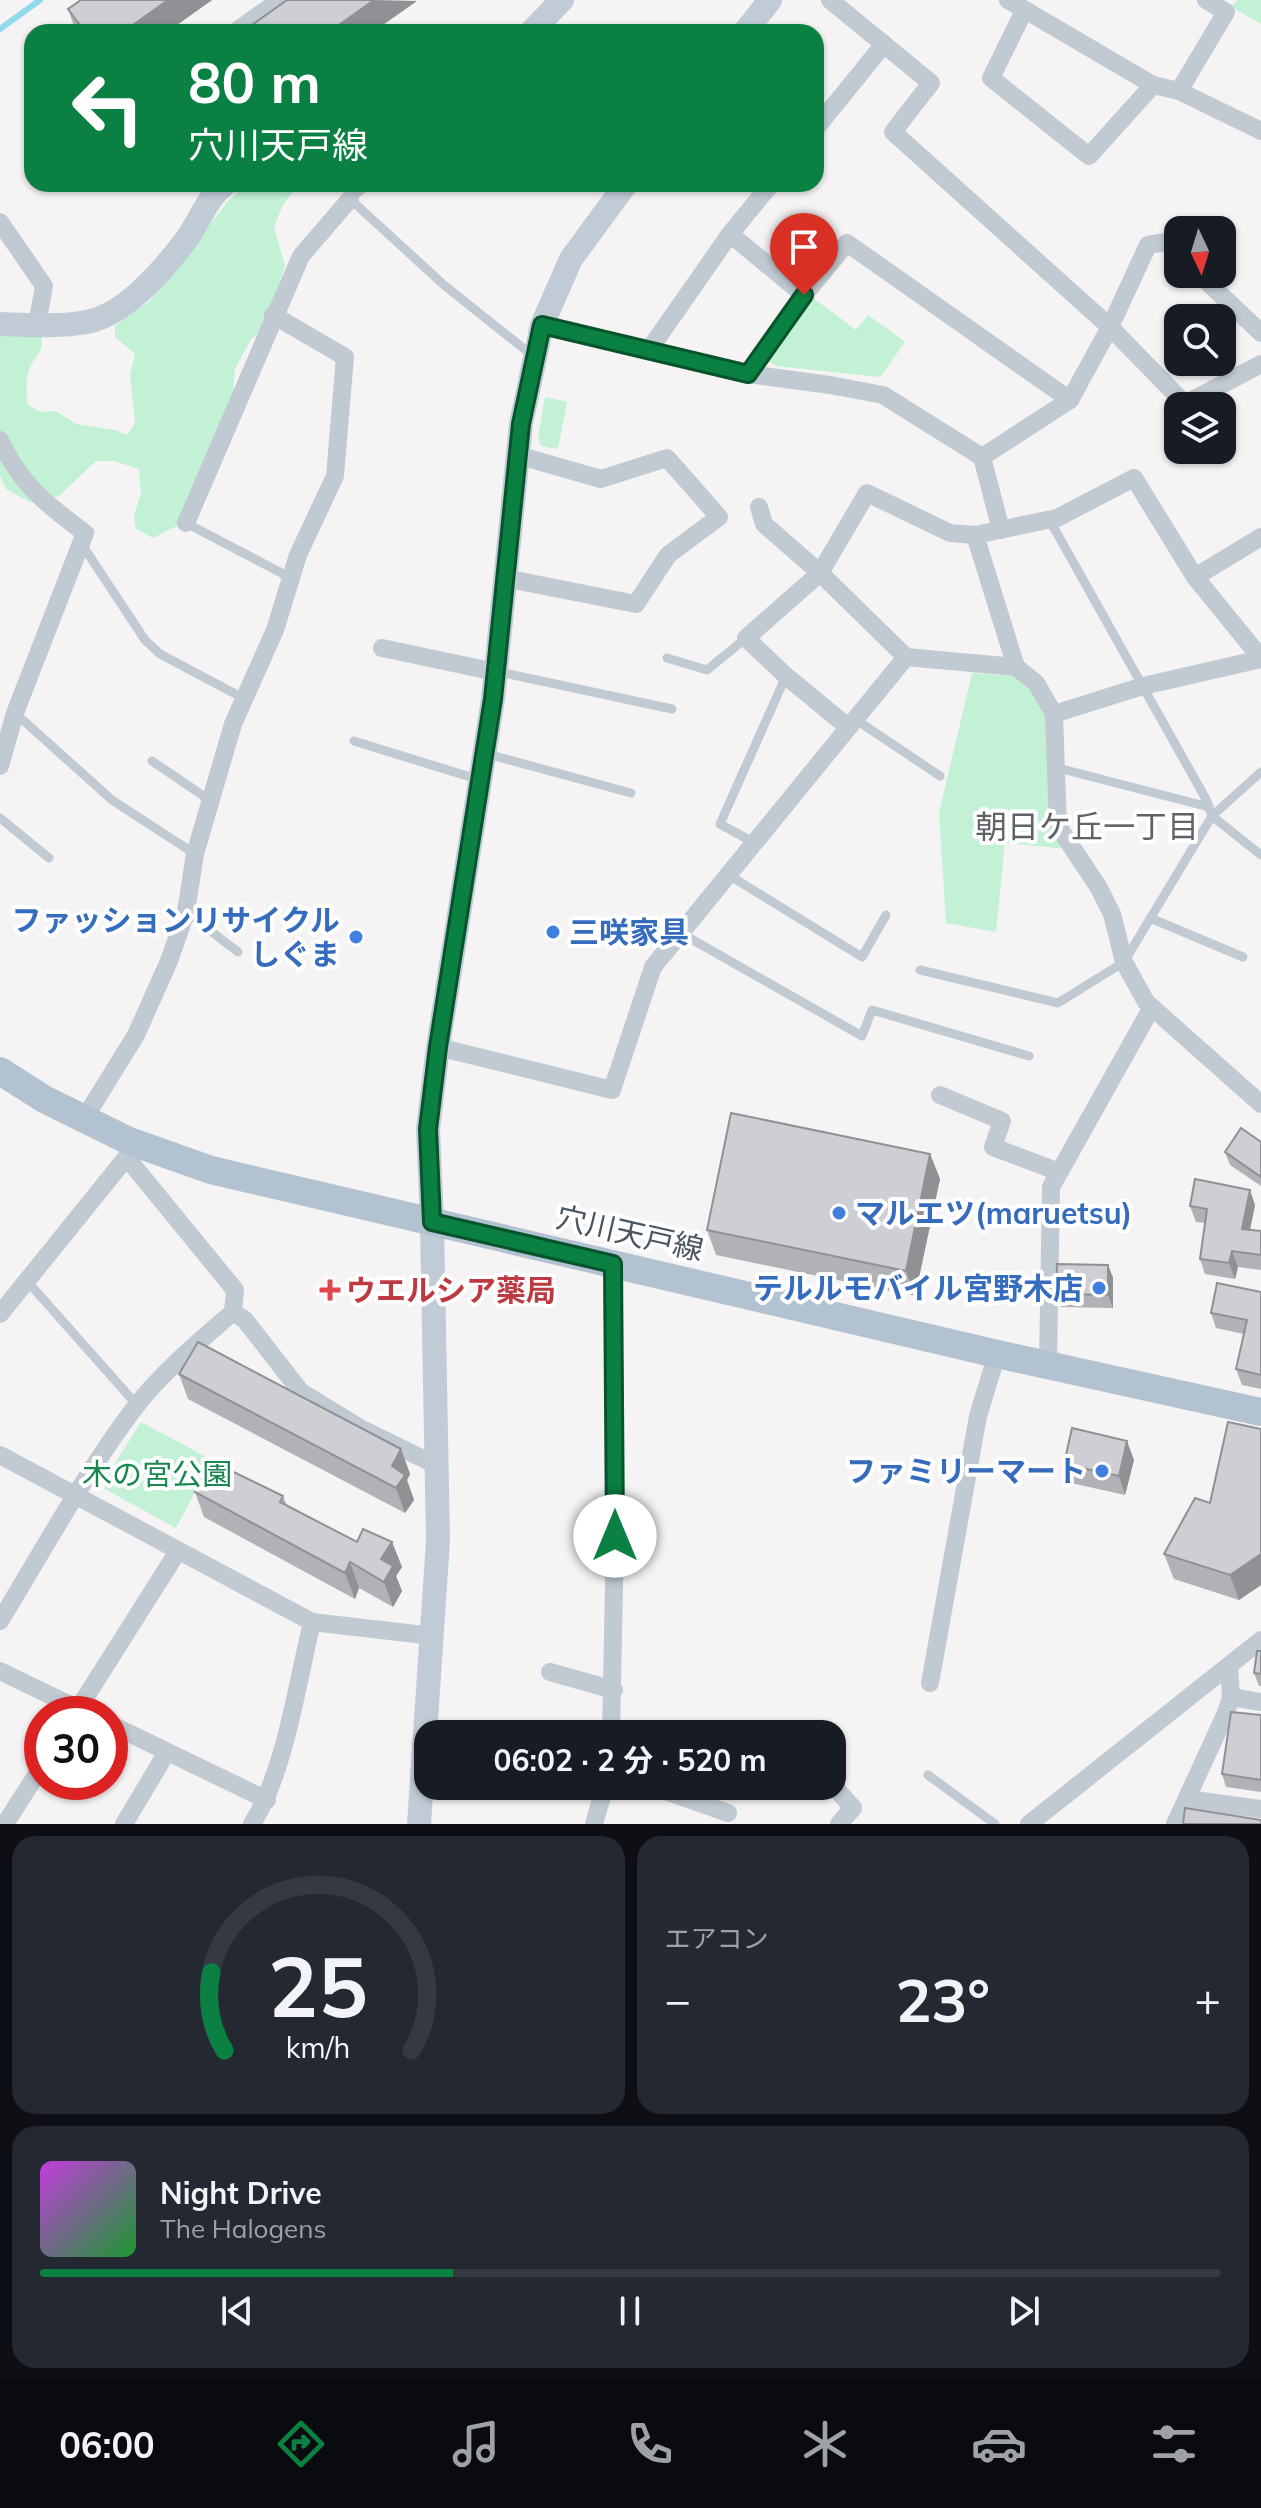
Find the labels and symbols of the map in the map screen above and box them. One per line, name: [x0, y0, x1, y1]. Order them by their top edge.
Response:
pin: [770, 213, 838, 295]
north arrow: [1164, 216, 1236, 288]
district label: 朝日ケ丘一丁目: [975, 806, 1199, 846]
place label: ファッションリサイクル しぐま: [12, 901, 340, 973]
place label: 三咲家具: [569, 913, 689, 951]
marker: 三咲家具: [544, 923, 562, 941]
marker: ファッションリサイクル しぐま: [347, 928, 365, 946]
place label: マルエツ(maruetsu): [855, 1194, 1132, 1232]
street label: 穴川天戸線: [553, 1198, 707, 1268]
marker: マルエツ(maruetsu): [830, 1204, 848, 1222]
place label: テルルモバイル宮野木店: [753, 1269, 1083, 1307]
place label: ウエルシア薬局: [346, 1271, 556, 1309]
marker: テルルモバイル宮野木店: [1090, 1279, 1108, 1297]
marker: ウエルシア薬局: [321, 1281, 339, 1299]
place label: ファミリーマート: [846, 1452, 1086, 1490]
park label: 木の宮公園: [82, 1455, 232, 1493]
marker: ファミリーマート: [1093, 1462, 1111, 1480]
position arrow: [573, 1494, 657, 1578]
speed limit sign: 30: [24, 1696, 128, 1800]

